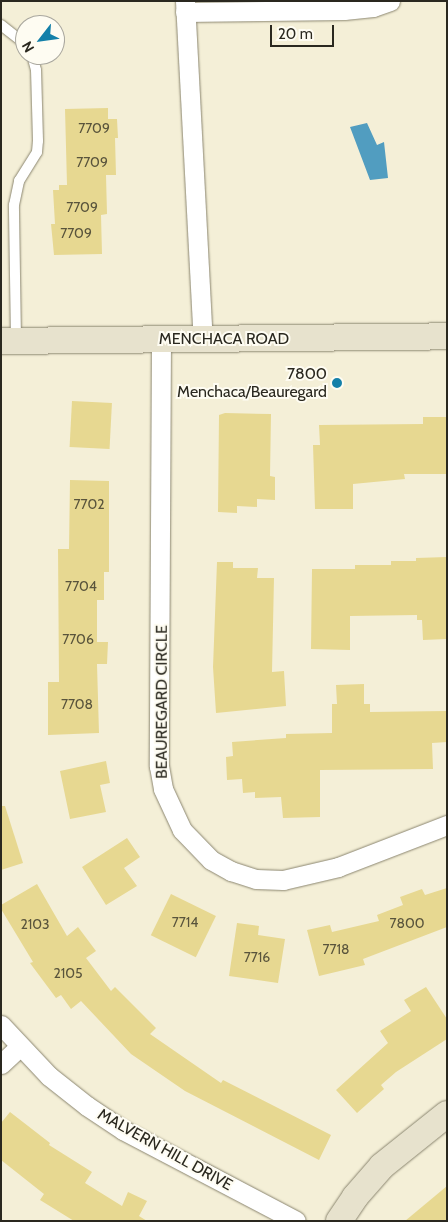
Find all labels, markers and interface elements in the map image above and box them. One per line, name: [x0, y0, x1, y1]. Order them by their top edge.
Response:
north arrow: [15, 15, 65, 65]
scale bar: [273, 15, 337, 47]
text: 20 m: [278, 25, 313, 43]
text: N: [18, 38, 38, 56]
house number: 7709: [78, 120, 110, 136]
house number: 7709: [76, 154, 108, 170]
house number: 7709: [66, 199, 98, 215]
house number: 7709: [60, 225, 92, 241]
street label: MENCHACA ROAD: [159, 329, 289, 349]
place label: 7800 Menchaca/Beauregard: [177, 364, 327, 402]
marker: 7800 Menchaca/Beauregard: [331, 377, 343, 389]
house number: 7702: [73, 496, 105, 512]
house number: 7704: [65, 578, 97, 594]
street label: BEAUREGARD CIRCLE: [152, 625, 172, 779]
house number: 7706: [62, 631, 94, 647]
house number: 7708: [61, 696, 93, 712]
house number: 7714: [172, 914, 198, 930]
house number: 7800: [389, 915, 425, 931]
house number: 2103: [20, 916, 50, 932]
house number: 7718: [322, 941, 350, 957]
house number: 7716: [244, 949, 270, 965]
house number: 2105: [53, 965, 83, 981]
street label: MALVERN HILL DRIVE: [94, 1105, 236, 1195]

